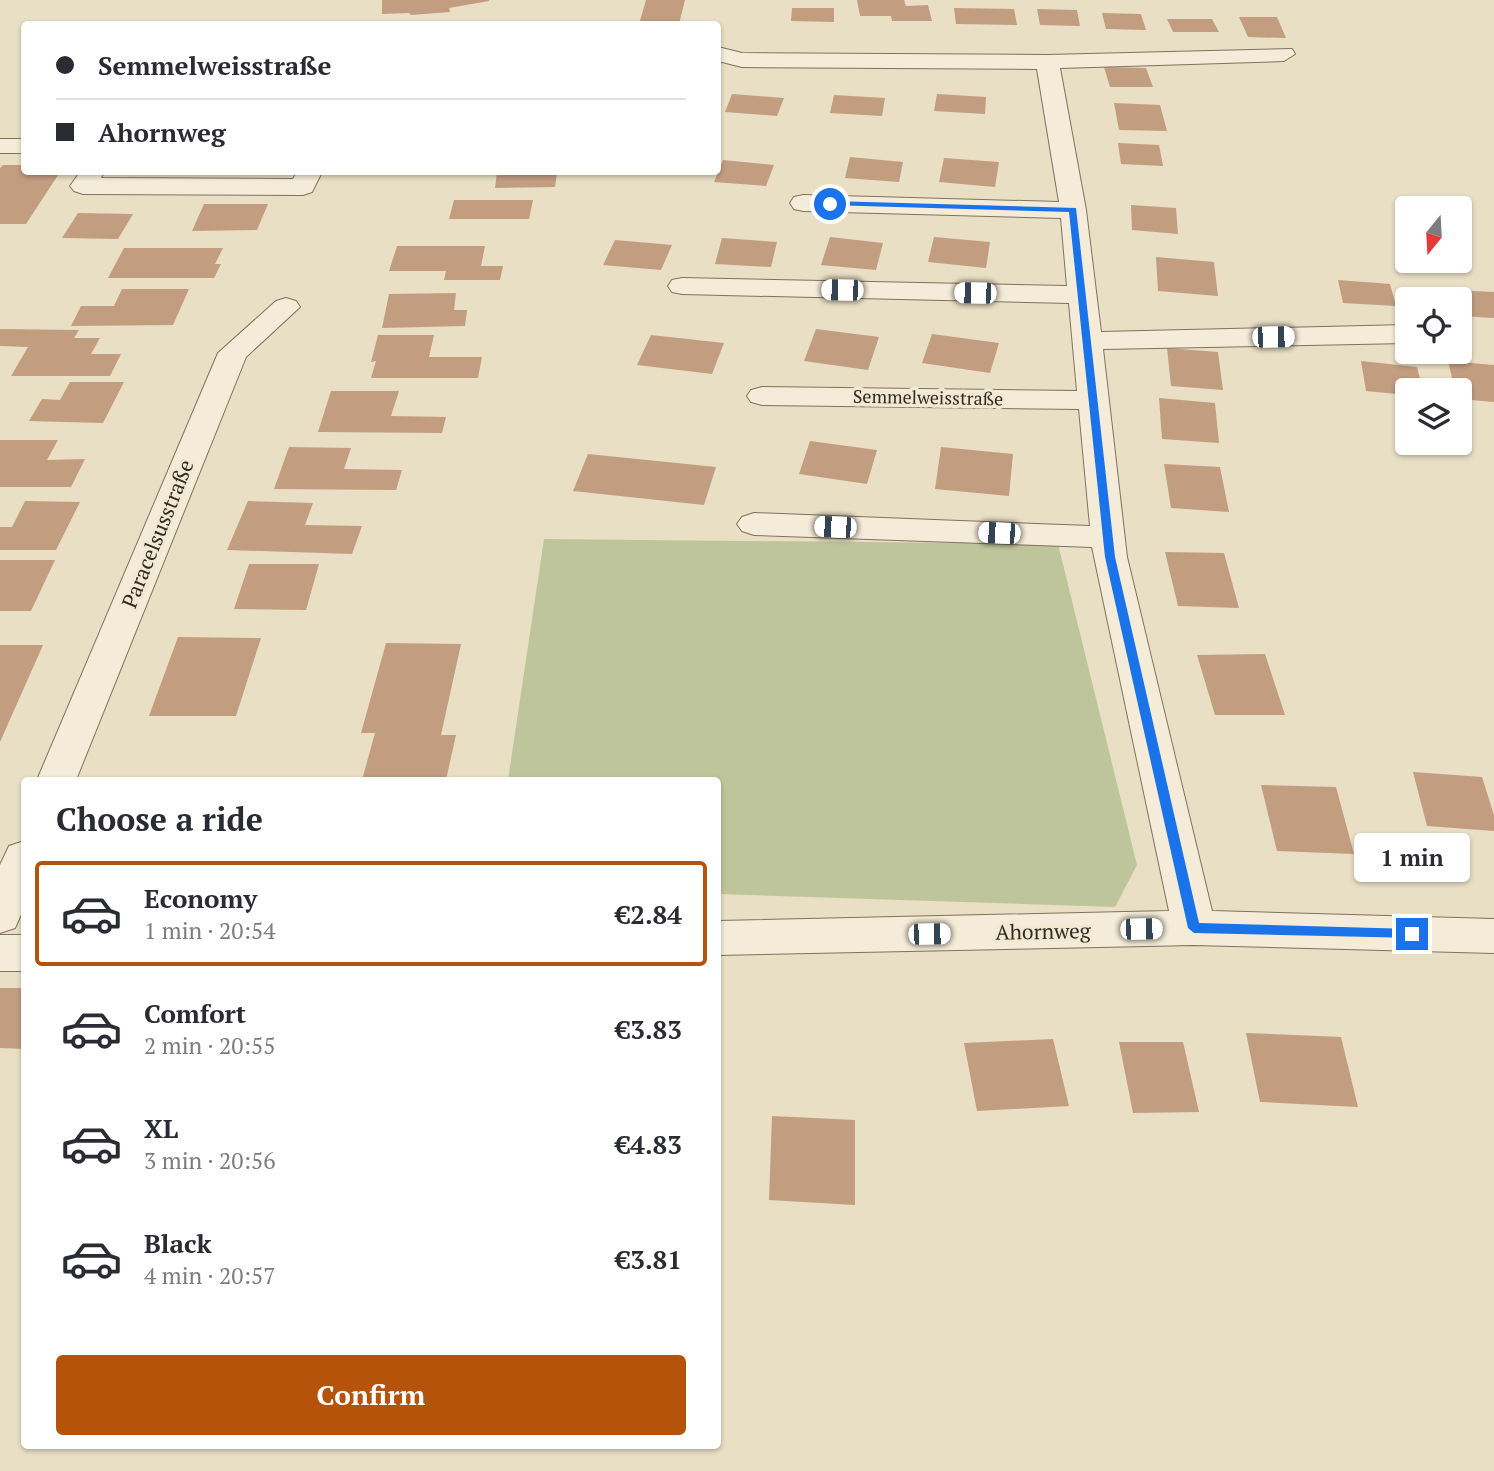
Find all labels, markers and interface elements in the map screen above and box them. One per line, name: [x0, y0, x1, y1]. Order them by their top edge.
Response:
text: Semmelweisstraße: [98, 48, 332, 82]
text: Ahornweg: [98, 115, 226, 149]
route start: [814, 188, 846, 220]
north arrow: [1395, 196, 1472, 273]
map controls: [1395, 196, 1472, 455]
car: [821, 279, 864, 301]
car: [954, 282, 997, 304]
button: locate: [1395, 287, 1472, 364]
car: [1252, 326, 1295, 348]
button: layers: [1395, 378, 1472, 455]
street label: Semmelweisstraße: [853, 384, 1003, 410]
street label: Paracelsusstraße: [115, 455, 200, 612]
car: [814, 516, 857, 538]
car: [978, 522, 1021, 544]
text: Choose a ride: [56, 798, 263, 840]
callout: 1 min: [1354, 832, 1470, 881]
text: 1 min: [1381, 842, 1443, 873]
text: Economy: [144, 881, 257, 915]
icon: car: [60, 882, 123, 945]
text: €2.84: [616, 897, 682, 931]
text: 1 min · 20:54: [144, 915, 276, 946]
street label: Ahornweg: [995, 916, 1092, 946]
car: [1120, 918, 1163, 940]
route end: [1396, 918, 1428, 950]
car: [908, 923, 951, 945]
text: Comfort: [144, 996, 246, 1030]
icon: car: [60, 997, 123, 1060]
text: €3.83: [616, 1012, 682, 1046]
text: 2 min · 20:55: [144, 1030, 276, 1061]
text: XL: [144, 1111, 178, 1145]
icon: car: [60, 1112, 123, 1175]
text: €4.83: [616, 1127, 682, 1161]
text: 3 min · 20:56: [144, 1145, 276, 1176]
text: Black: [144, 1226, 212, 1260]
icon: car: [60, 1227, 123, 1290]
text: €3.81: [616, 1242, 682, 1276]
text: 4 min · 20:57: [144, 1260, 276, 1291]
button: Confirm: [56, 1355, 686, 1435]

